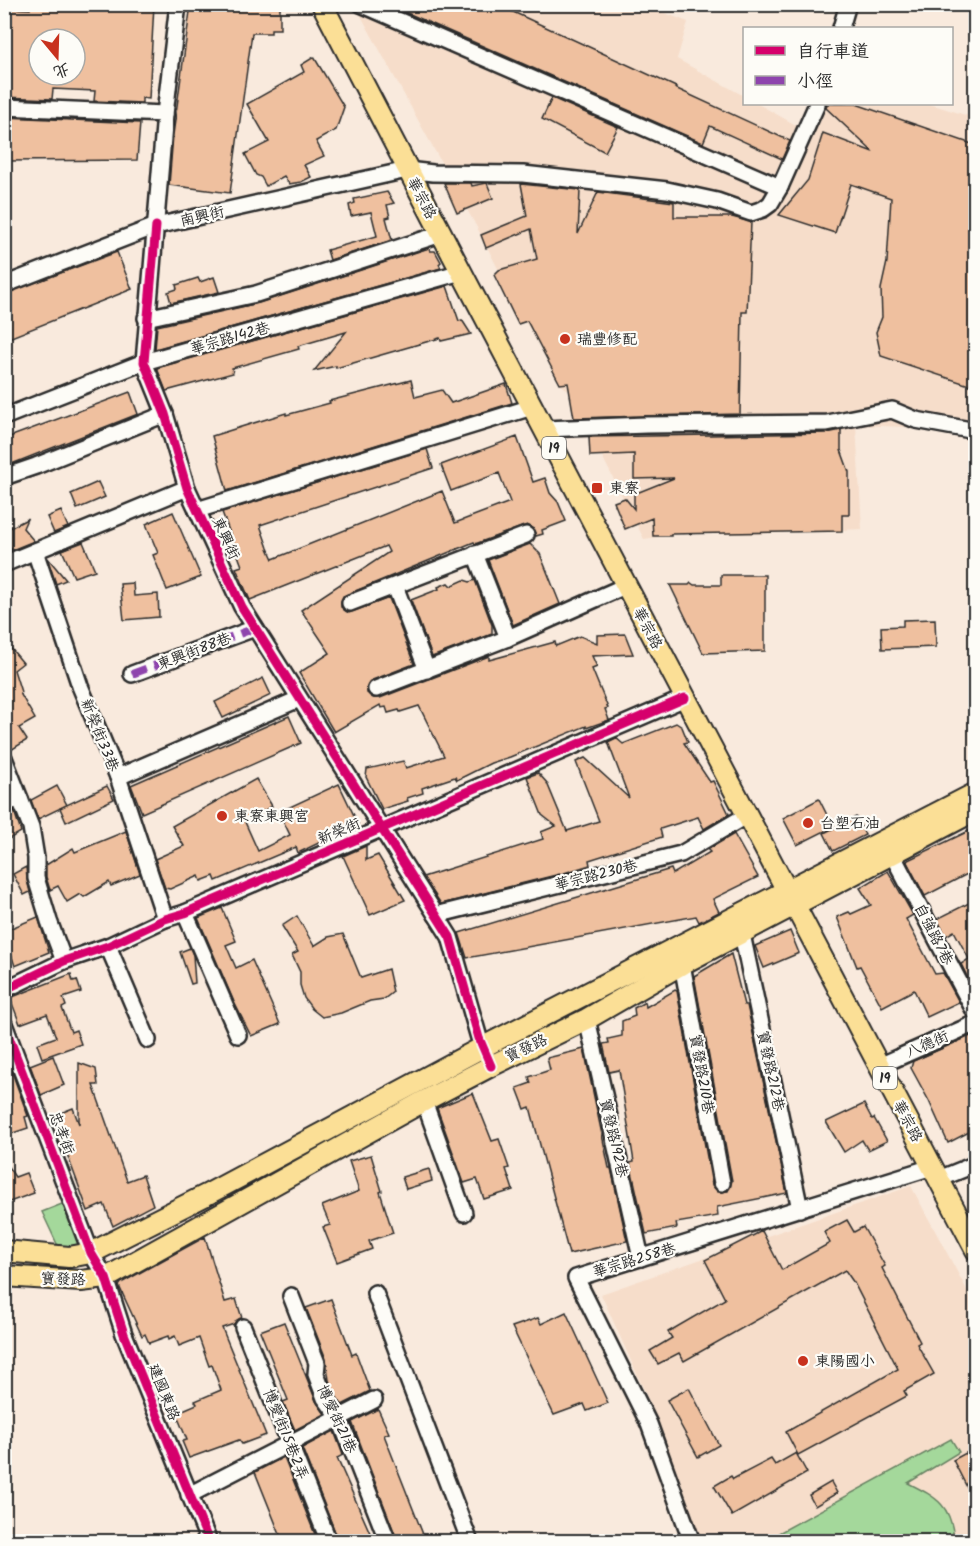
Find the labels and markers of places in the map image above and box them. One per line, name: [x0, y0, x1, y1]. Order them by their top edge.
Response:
place label: 瑞豐修配: [577, 328, 637, 352]
marker: 瑞豐修配: [558, 332, 572, 346]
place label: 東寮: [609, 477, 639, 501]
marker: 東寮: [590, 481, 604, 495]
place label: 東寮東興宮: [234, 805, 309, 829]
marker: 東寮東興宮: [215, 809, 229, 823]
place label: 台塑石油: [820, 812, 880, 836]
marker: 台塑石油: [801, 816, 815, 830]
place label: 東陽國小: [815, 1350, 875, 1374]
marker: 東陽國小: [796, 1354, 810, 1368]

